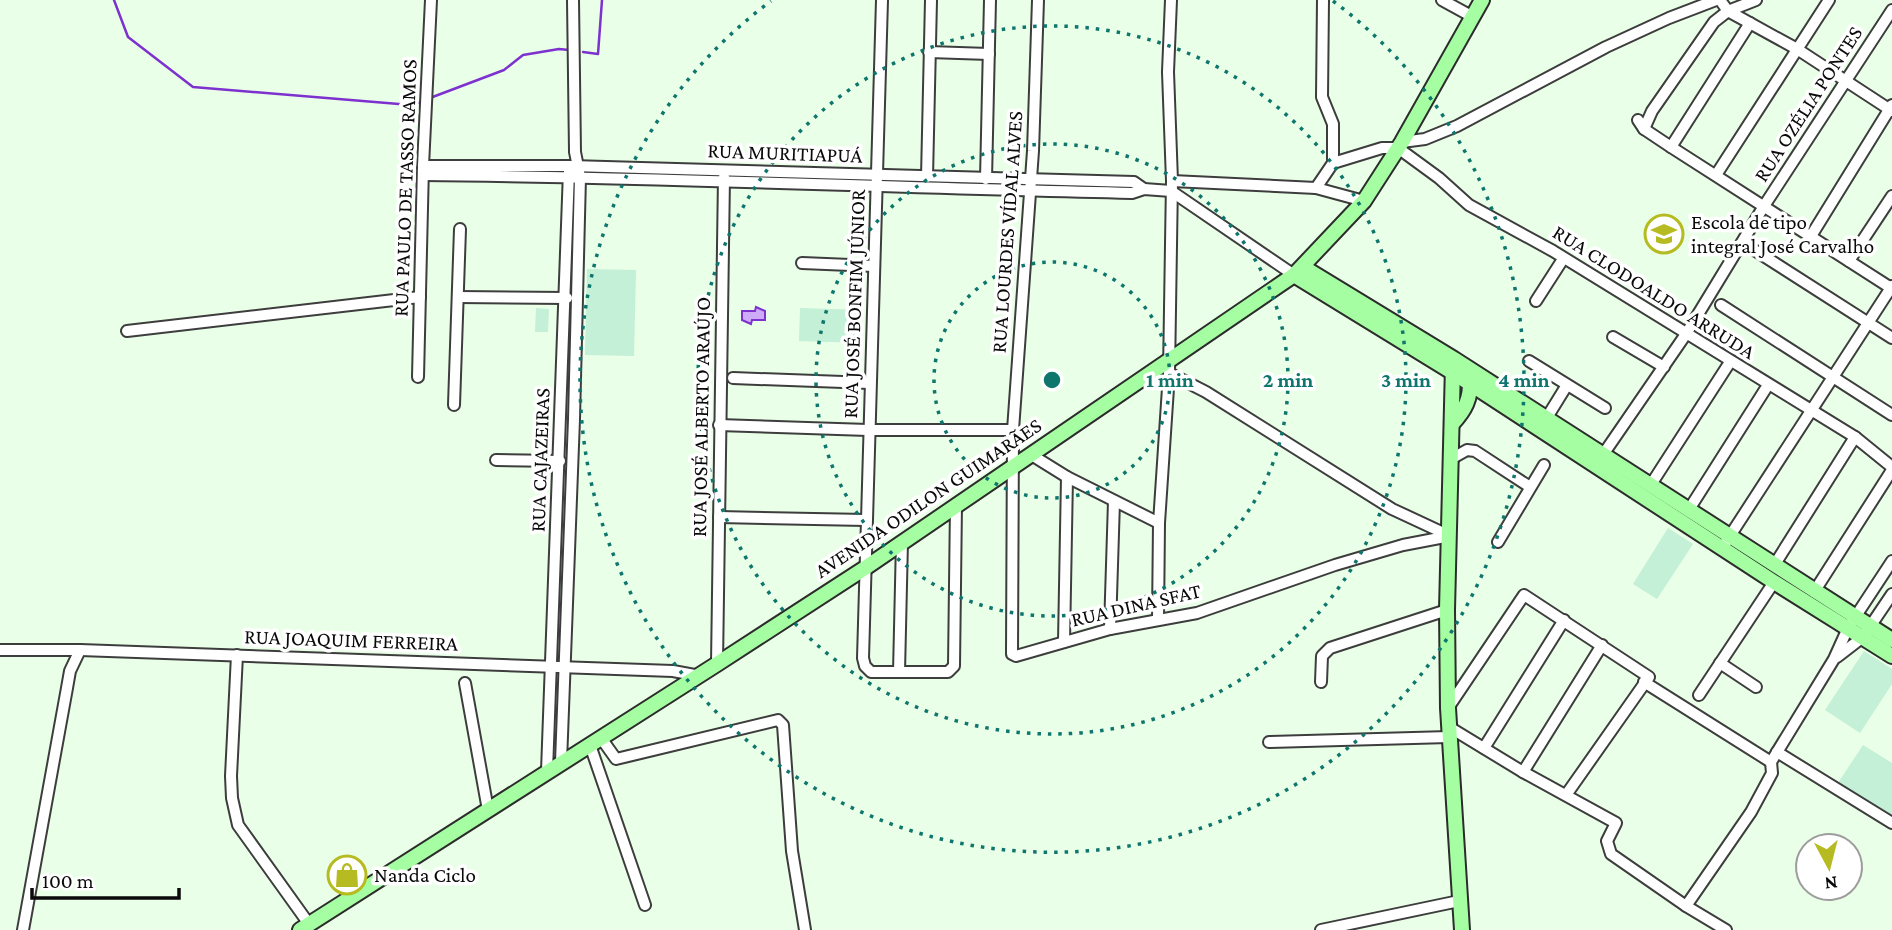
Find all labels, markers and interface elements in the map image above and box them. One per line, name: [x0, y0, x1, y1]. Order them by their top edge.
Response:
street label: RUA OZÉLIA PONTES: [1749, 22, 1867, 186]
street label: RUA PAULO DE TASSO RAMOS: [389, 59, 421, 317]
street label: RUA LOURDES VÍDAL ALVES: [987, 110, 1027, 354]
street label: RUA MURITIAPUÁ: [707, 138, 863, 168]
street label: RUA JOSÉ BONFIM JÚNIOR: [838, 189, 870, 419]
place label: Escola de tipo integral José Carvalho: [1691, 210, 1874, 258]
school or university icon: Escola de tipo integral José Carvalho: [1643, 213, 1685, 255]
street label: RUA CLODOALDO ARRUDA: [1548, 220, 1760, 364]
street label: RUA JOSÉ ALBERTO ARAÚJO: [687, 297, 715, 537]
centre of rings: [1040, 368, 1064, 392]
text: 1 min: [1146, 368, 1194, 392]
text: 2 min: [1263, 368, 1313, 392]
text: 3 min: [1381, 368, 1431, 392]
text: 4 min: [1498, 368, 1550, 392]
street label: RUA CAJAZEIRAS: [525, 387, 555, 532]
street label: AVENIDA ODILON GUIMARÃES: [810, 413, 1046, 583]
street label: RUA DINA SFAT: [1069, 578, 1204, 632]
street label: RUA JOAQUIM FERREIRA: [244, 624, 458, 656]
north arrow: [1794, 832, 1864, 902]
shop icon: Nanda Ciclo: [326, 854, 368, 896]
scale bar: [32, 856, 178, 900]
place label: Nanda Ciclo: [374, 863, 476, 887]
text: 100 m: [42, 869, 94, 893]
text: N: [1823, 872, 1839, 895]

